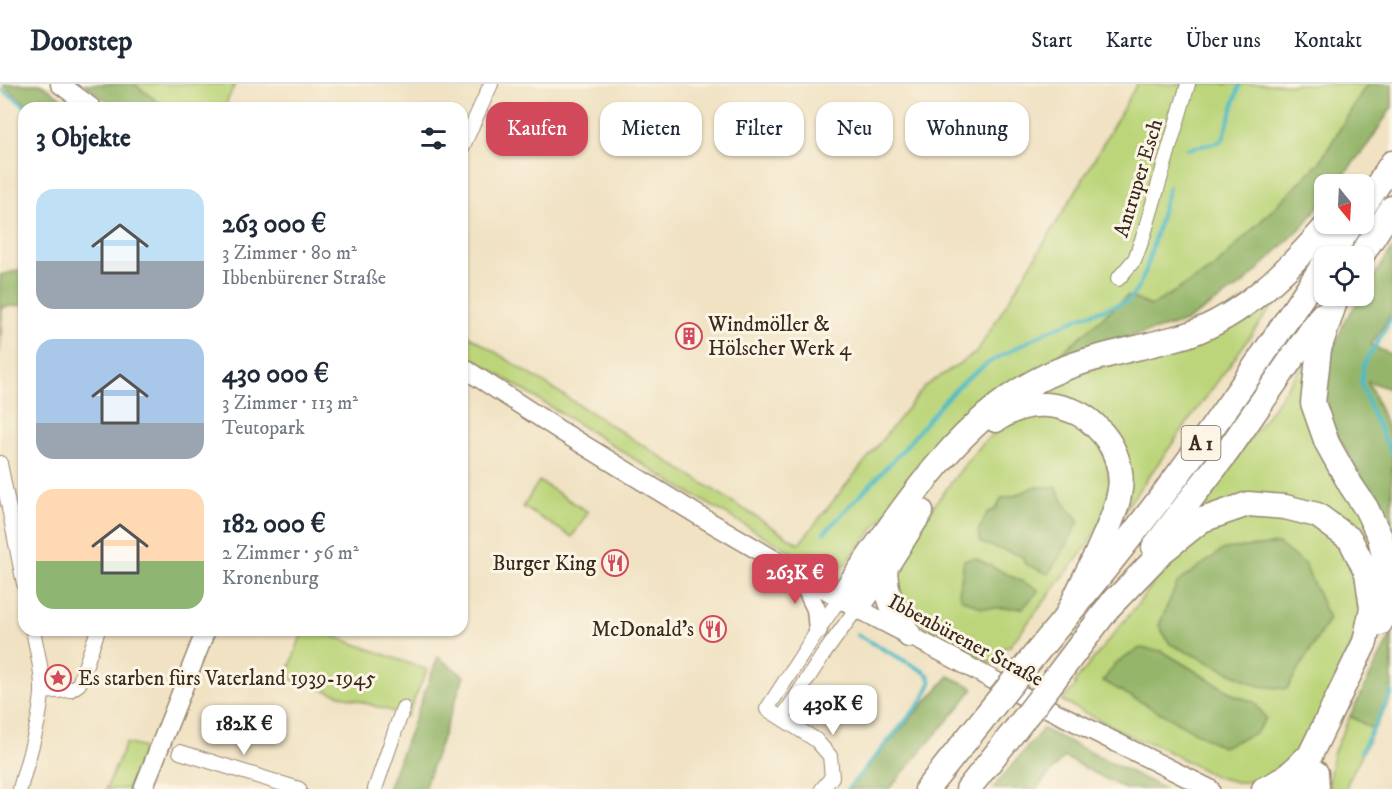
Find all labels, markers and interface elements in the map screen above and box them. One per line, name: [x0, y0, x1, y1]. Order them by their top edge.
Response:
text: Doorstep: [30, 24, 132, 59]
text: Start: [1031, 28, 1073, 54]
text: Karte: [1106, 28, 1152, 54]
text: Über uns: [1185, 28, 1261, 54]
text: Kontakt: [1294, 28, 1362, 54]
chip: Kaufen: [486, 102, 588, 156]
chip: Mieten: [600, 102, 702, 156]
chip: Filter: [714, 102, 804, 156]
chip: Neu: [816, 102, 893, 156]
chip: Wohnung: [905, 102, 1029, 156]
street label: Antruper Esch: [1109, 116, 1169, 241]
text: 3 Objekte: [36, 122, 131, 155]
icon: filters: [417, 122, 450, 155]
north arrow: [1314, 174, 1374, 234]
map controls: [1314, 174, 1374, 306]
text: 263 000 €: [222, 208, 326, 241]
icon: home: [84, 213, 156, 285]
text: 3 Zimmer · 80 m²: [222, 241, 357, 266]
button: locate: [1314, 246, 1374, 306]
text: Ibbenbürener Straße: [222, 266, 386, 291]
place label: Windmöller & Hölscher Werk 4: [707, 312, 852, 362]
building icon: Windmöller & Hölscher Werk 4: [674, 321, 704, 351]
text: 430 000 €: [222, 358, 329, 391]
icon: home: [84, 363, 156, 435]
text: 3 Zimmer · 113 m²: [222, 391, 358, 416]
text: Teutopark: [222, 416, 305, 441]
road number: A 1: [1182, 426, 1220, 460]
text: 182 000 €: [222, 508, 326, 541]
icon: home: [84, 513, 156, 585]
text: 2 Zimmer · 56 m²: [222, 541, 359, 566]
restaurant icon: Burger King: [600, 548, 630, 578]
place label: Burger King: [492, 551, 597, 577]
pin: 263K €: [746, 554, 844, 605]
text: 263K €: [766, 561, 824, 586]
text: Kronenburg: [222, 566, 319, 591]
street label: Ibbenbürener Straße: [883, 589, 1048, 693]
restaurant icon: McDonald's: [698, 614, 728, 644]
place label: McDonald's: [591, 617, 694, 643]
place icon: Es starben fürs Vaterland 1939-1945: [43, 663, 73, 693]
place label: Es starben fürs Vaterland 1939-1945: [78, 666, 376, 692]
pin: 430K €: [784, 685, 882, 736]
text: 430K €: [803, 692, 863, 717]
pin: 182K €: [195, 705, 293, 756]
text: 182K €: [215, 712, 273, 737]

